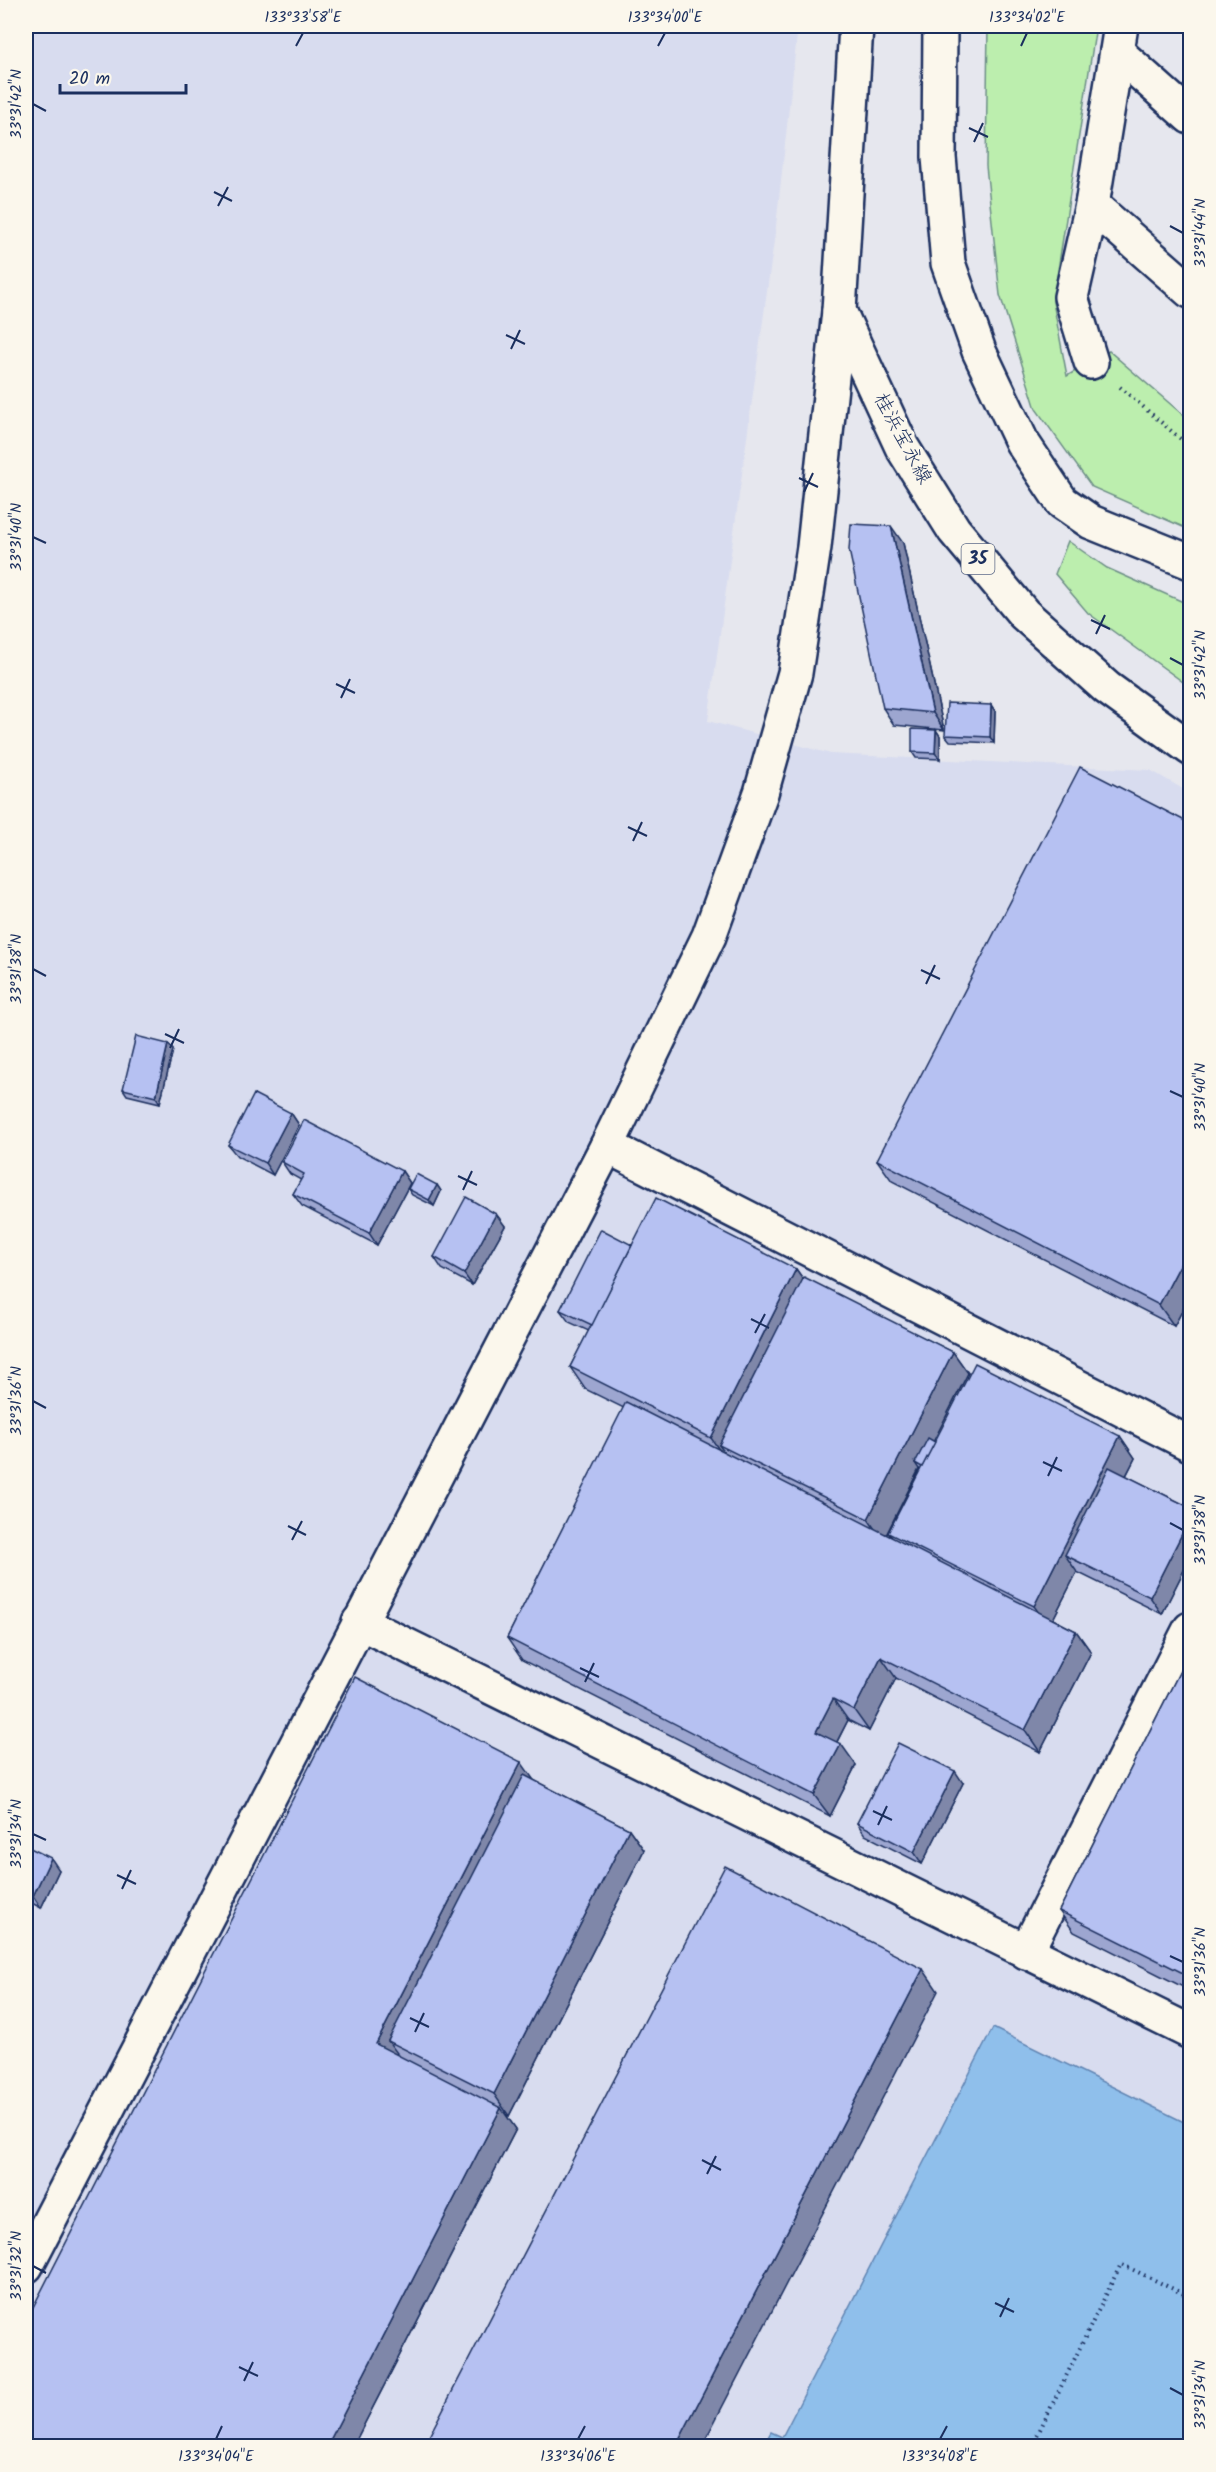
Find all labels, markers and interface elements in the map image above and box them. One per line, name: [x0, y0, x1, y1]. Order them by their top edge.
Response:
text: 133°33'58"E: [264, 6, 343, 30]
text: 133°34'00"E: [628, 6, 704, 30]
text: 133°34'02"E: [989, 6, 1066, 30]
scale bar: [60, 57, 186, 95]
text: 20 m: [69, 65, 110, 94]
text: 33°31'42"N: [5, 69, 29, 139]
text: 33°31'44"N: [1189, 198, 1213, 268]
street label: 桂浜宝永線: [864, 387, 940, 491]
text: 33°31'40"N: [5, 503, 29, 571]
road number: 35: [962, 544, 994, 574]
text: 33°31'42"N: [1189, 630, 1213, 700]
text: 33°31'38"N: [5, 934, 29, 1004]
text: 33°31'40"N: [1189, 1063, 1213, 1131]
text: 33°31'36"N: [5, 1366, 29, 1436]
text: 33°31'38"N: [1189, 1495, 1213, 1565]
text: 33°31'34"N: [5, 1799, 29, 1869]
text: 33°31'36"N: [1189, 1927, 1213, 1997]
text: 33°31'32"N: [5, 2231, 29, 2301]
text: 33°31'34"N: [1189, 2360, 1213, 2430]
text: 133°34'04"E: [178, 2445, 255, 2469]
text: 133°34'06"E: [540, 2445, 617, 2469]
text: 133°34'08"E: [902, 2445, 979, 2469]

